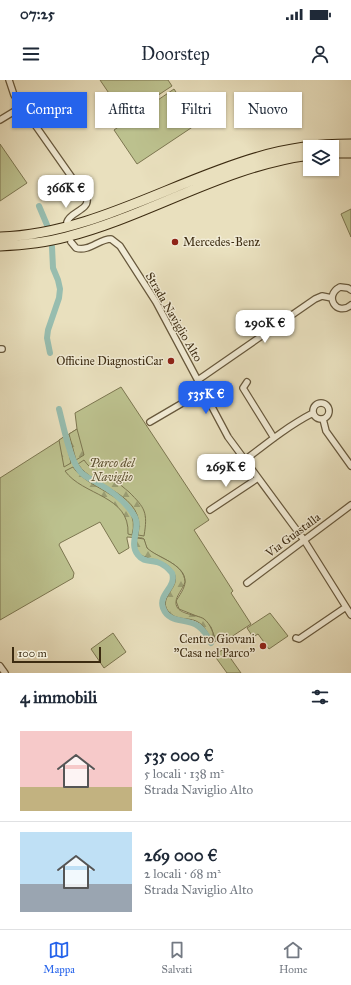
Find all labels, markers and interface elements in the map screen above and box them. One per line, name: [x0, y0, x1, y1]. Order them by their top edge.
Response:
text: 07:25: [20, 5, 55, 23]
icon: menu: [20, 43, 42, 65]
text: Doorstep: [141, 43, 210, 65]
icon: person: [309, 43, 331, 65]
chip: Compra: [12, 92, 87, 128]
chip: Affitta: [95, 92, 159, 128]
chip: Filtri: [167, 92, 226, 128]
chip: Nuovo: [234, 92, 302, 128]
map controls: [303, 140, 339, 176]
button: layers: [303, 140, 339, 176]
pin: 366K €: [33, 175, 99, 209]
text: 366K €: [47, 180, 85, 196]
place label: Mercedes-Benz: [183, 235, 261, 249]
marker: Mercedes-Benz: [170, 237, 180, 247]
street label: Strada Naviglio Alto: [142, 270, 205, 365]
pin: 290K €: [232, 310, 298, 344]
text: 290K €: [245, 315, 285, 331]
place label: Officine DiagnostiCar: [56, 354, 163, 369]
marker: Officine DiagnostiCar: [166, 356, 176, 366]
pin: 535K €: [173, 381, 239, 415]
text: 535K €: [187, 386, 225, 402]
pin: 269K €: [193, 454, 259, 488]
park label: Parco del Naviglio: [89, 456, 136, 484]
text: 269K €: [206, 459, 246, 475]
street label: Via Guastalla: [262, 509, 324, 561]
place label: Centro Giovani "Casa nel Parco": [174, 632, 256, 660]
marker: Centro Giovani "Casa nel Parco": [258, 641, 268, 651]
scale bar: [12, 645, 101, 664]
text: 100 m: [18, 647, 47, 660]
icon: filters: [309, 686, 331, 708]
text: 4 immobili: [20, 687, 97, 708]
text: 535 000 €: [144, 745, 214, 766]
icon: home: [52, 747, 100, 795]
text: 5 locali · 138 m²: [144, 766, 224, 782]
text: Strada Naviglio Alto: [144, 782, 253, 798]
text: 269 000 €: [144, 845, 218, 866]
icon: home: [52, 848, 100, 896]
text: 2 locali · 68 m²: [144, 866, 221, 882]
text: Strada Naviglio Alto: [144, 882, 253, 898]
tab: Mappa: [43, 939, 75, 976]
tab: Salvati: [162, 939, 192, 976]
tab: Home: [279, 939, 308, 976]

